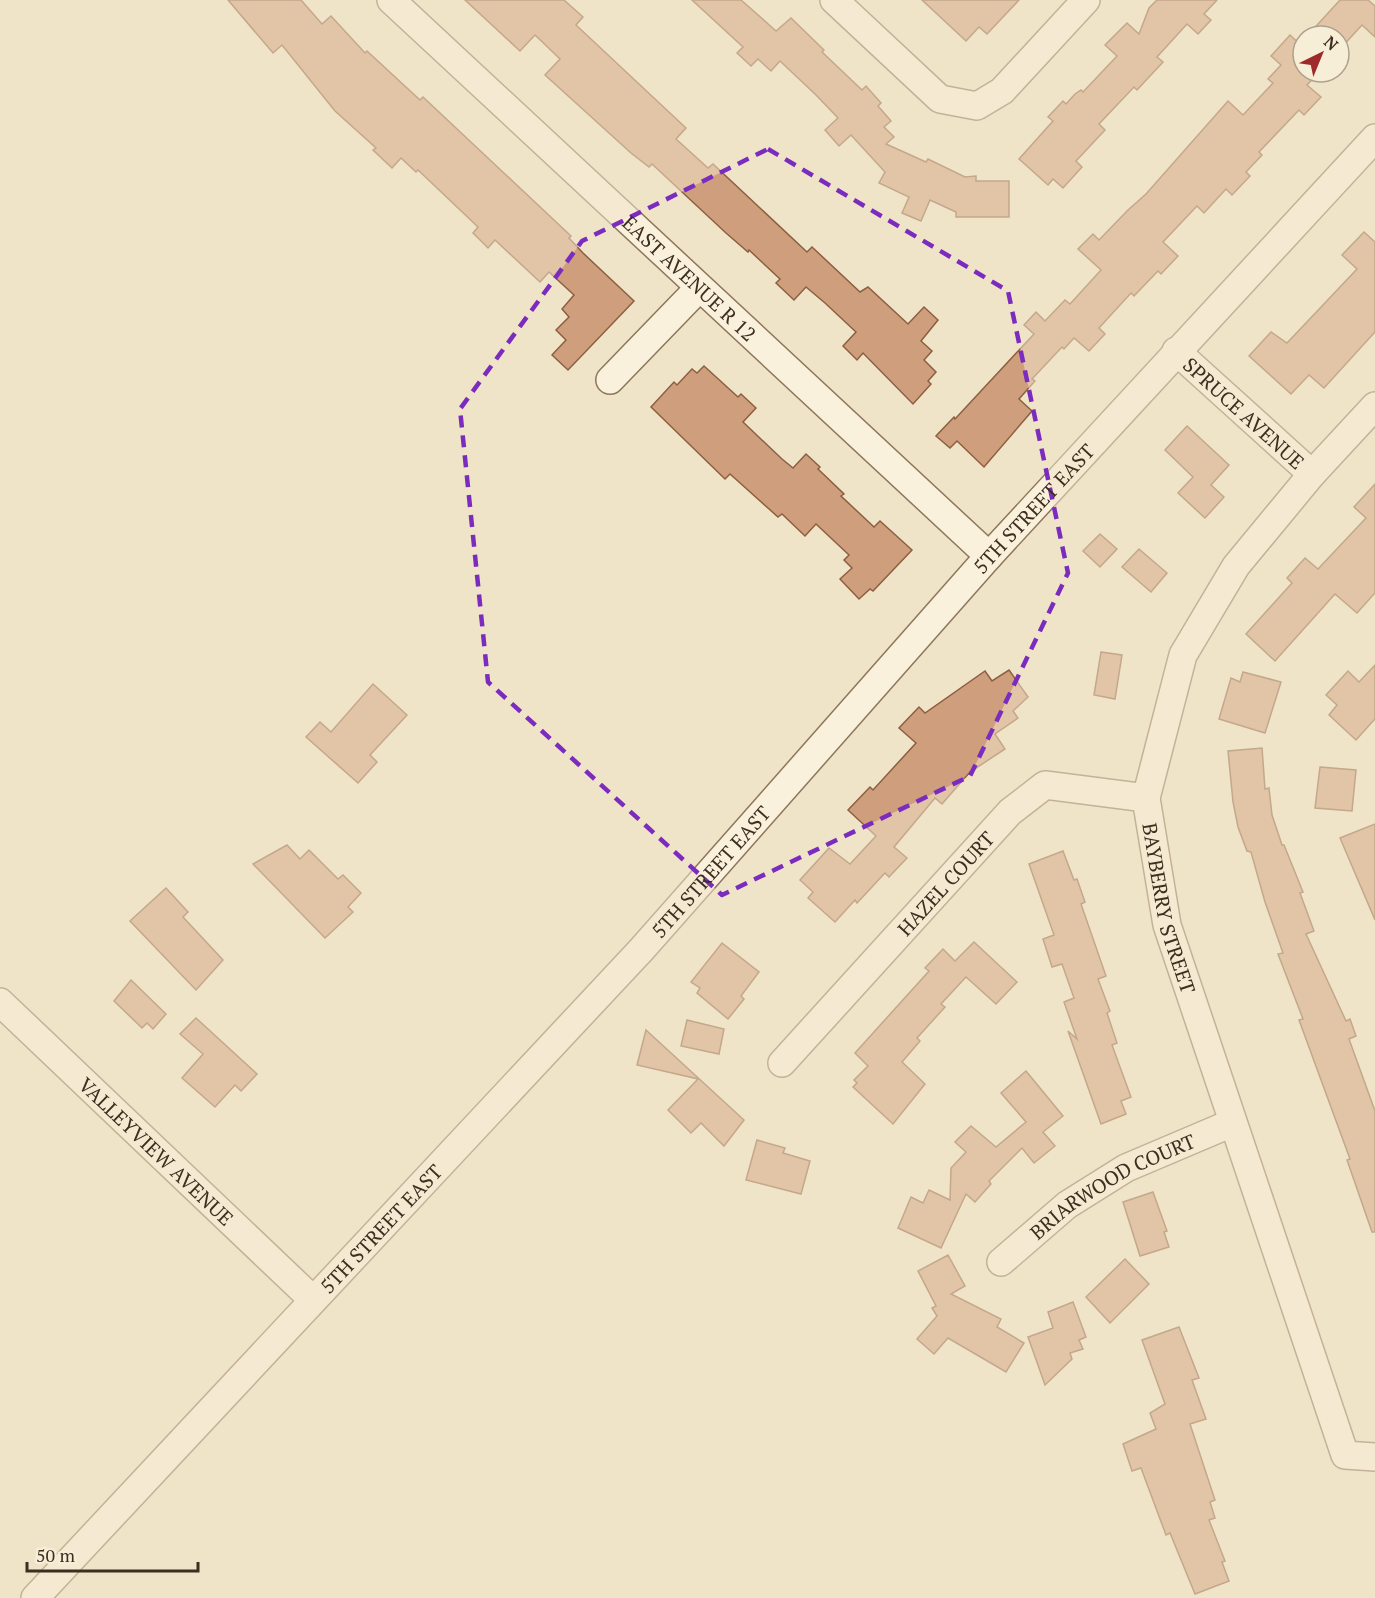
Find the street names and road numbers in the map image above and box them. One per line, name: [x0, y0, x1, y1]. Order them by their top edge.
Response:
street label: EAST AVENUE R 12: [617, 209, 763, 347]
street label: SPRUCE AVENUE: [1178, 351, 1311, 475]
street label: 5TH STREET EAST: [967, 438, 1100, 579]
street label: 5TH STREET EAST: [645, 800, 776, 943]
street label: BAYBERRY STREET: [1137, 821, 1202, 997]
street label: HAZEL COURT: [891, 825, 1000, 941]
street label: VALLEYVIEW AVENUE: [73, 1071, 240, 1231]
street label: BRIARWOOD COURT: [1024, 1127, 1199, 1245]
street label: 5TH STREET EAST: [314, 1158, 448, 1299]

